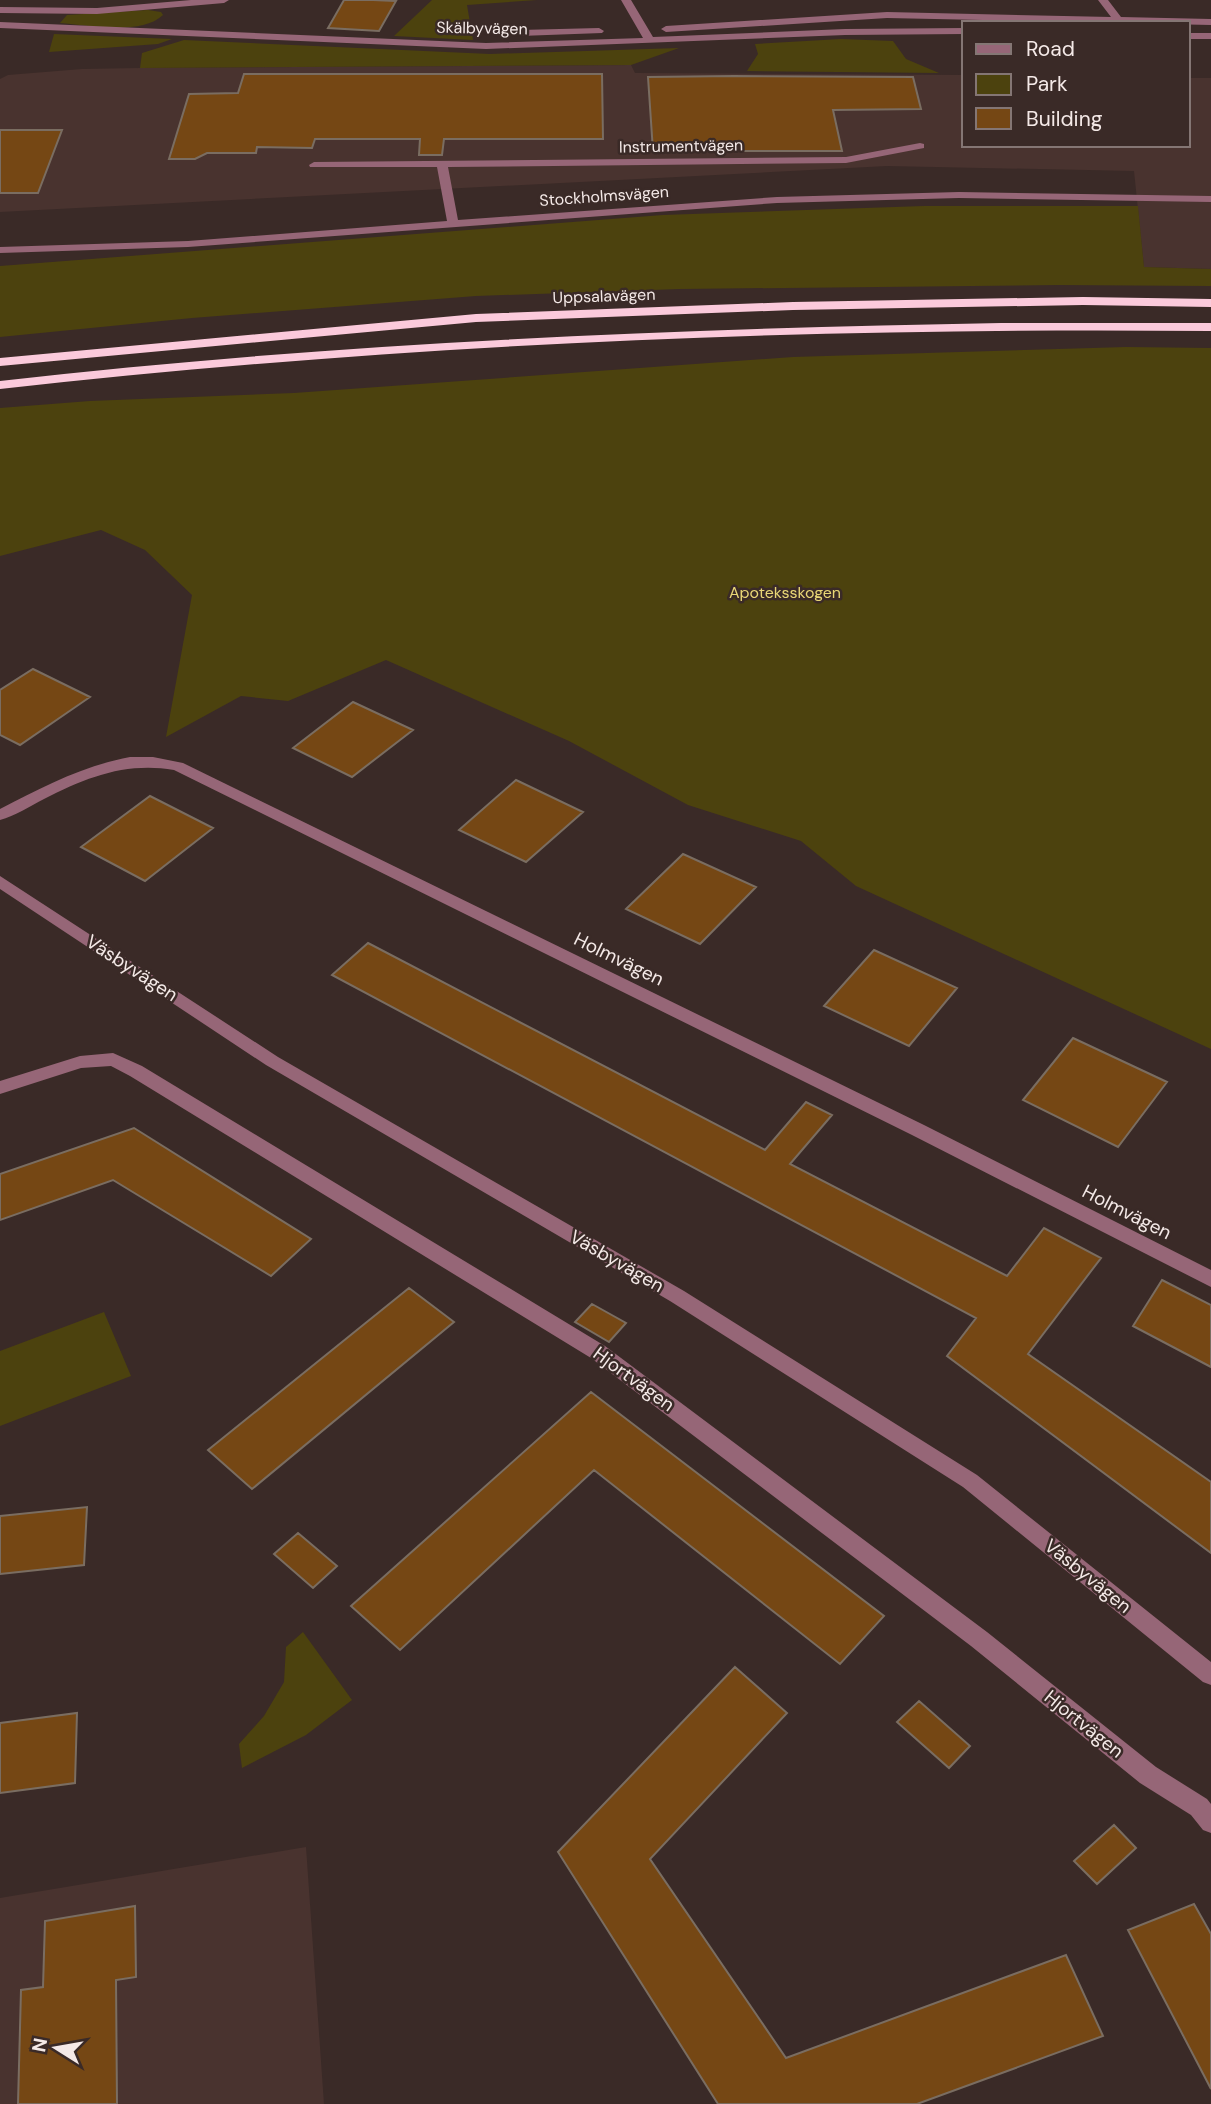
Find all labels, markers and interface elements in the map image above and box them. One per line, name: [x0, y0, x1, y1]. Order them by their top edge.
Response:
street label: Skälbyvägen: [436, 17, 528, 39]
legend: [962, 21, 1190, 147]
text: Road: [1026, 35, 1075, 63]
text: Park: [1026, 70, 1068, 98]
text: Building: [1026, 105, 1103, 133]
street label: Instrumentvägen: [619, 134, 743, 158]
street label: Stockholmsvägen: [539, 181, 669, 211]
street label: Uppsalavägen: [552, 284, 656, 308]
park label: Apoteksskogen: [729, 582, 841, 603]
street label: Holmvägen: [570, 927, 668, 991]
street label: Väsbyvägen: [81, 929, 183, 1007]
street label: Holmvägen: [1078, 1179, 1176, 1245]
street label: Väsbyvägen: [565, 1224, 669, 1298]
street label: Hjortvägen: [588, 1341, 680, 1417]
street label: Väsbyvägen: [1039, 1533, 1137, 1619]
street label: Hjortvägen: [1039, 1684, 1129, 1764]
north arrow: [21, 2013, 91, 2083]
text: N: [26, 2036, 53, 2054]

